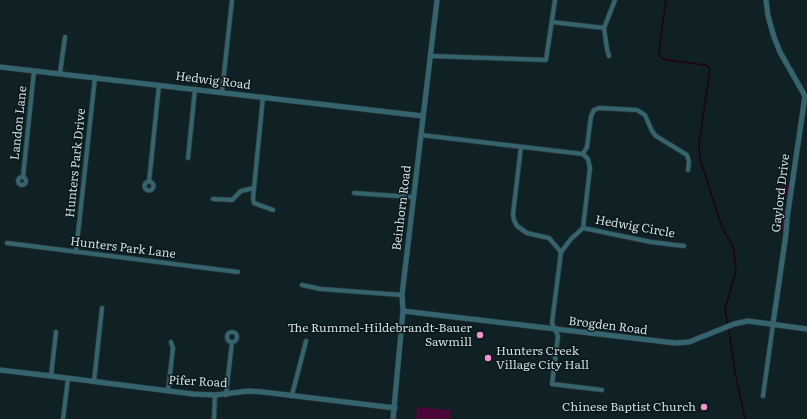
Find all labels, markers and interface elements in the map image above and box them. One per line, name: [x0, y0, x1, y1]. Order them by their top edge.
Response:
street label: Hedwig Road: [174, 69, 252, 93]
street label: Landon Lane: [8, 85, 30, 161]
street label: Hunters Park Drive: [63, 108, 89, 218]
street label: Gaylord Drive: [769, 153, 793, 233]
street label: Beinhorn Road: [390, 164, 414, 252]
street label: Hedwig Circle: [594, 213, 676, 241]
street label: Hunters Park Lane: [69, 234, 177, 262]
street label: Brogden Road: [568, 314, 648, 338]
place label: The Rummel-Hildebrandt-Bauer Sawmill: [288, 321, 472, 349]
marker: The Rummel-Hildebrandt-Bauer Sawmill: [475, 330, 485, 340]
place label: Hunters Creek Village City Hall: [496, 344, 589, 372]
marker: Hunters Creek Village City Hall: [483, 353, 493, 363]
street label: Pifer Road: [168, 373, 228, 391]
place label: Chinese Baptist Church: [562, 400, 696, 414]
marker: Chinese Baptist Church: [699, 402, 709, 412]

